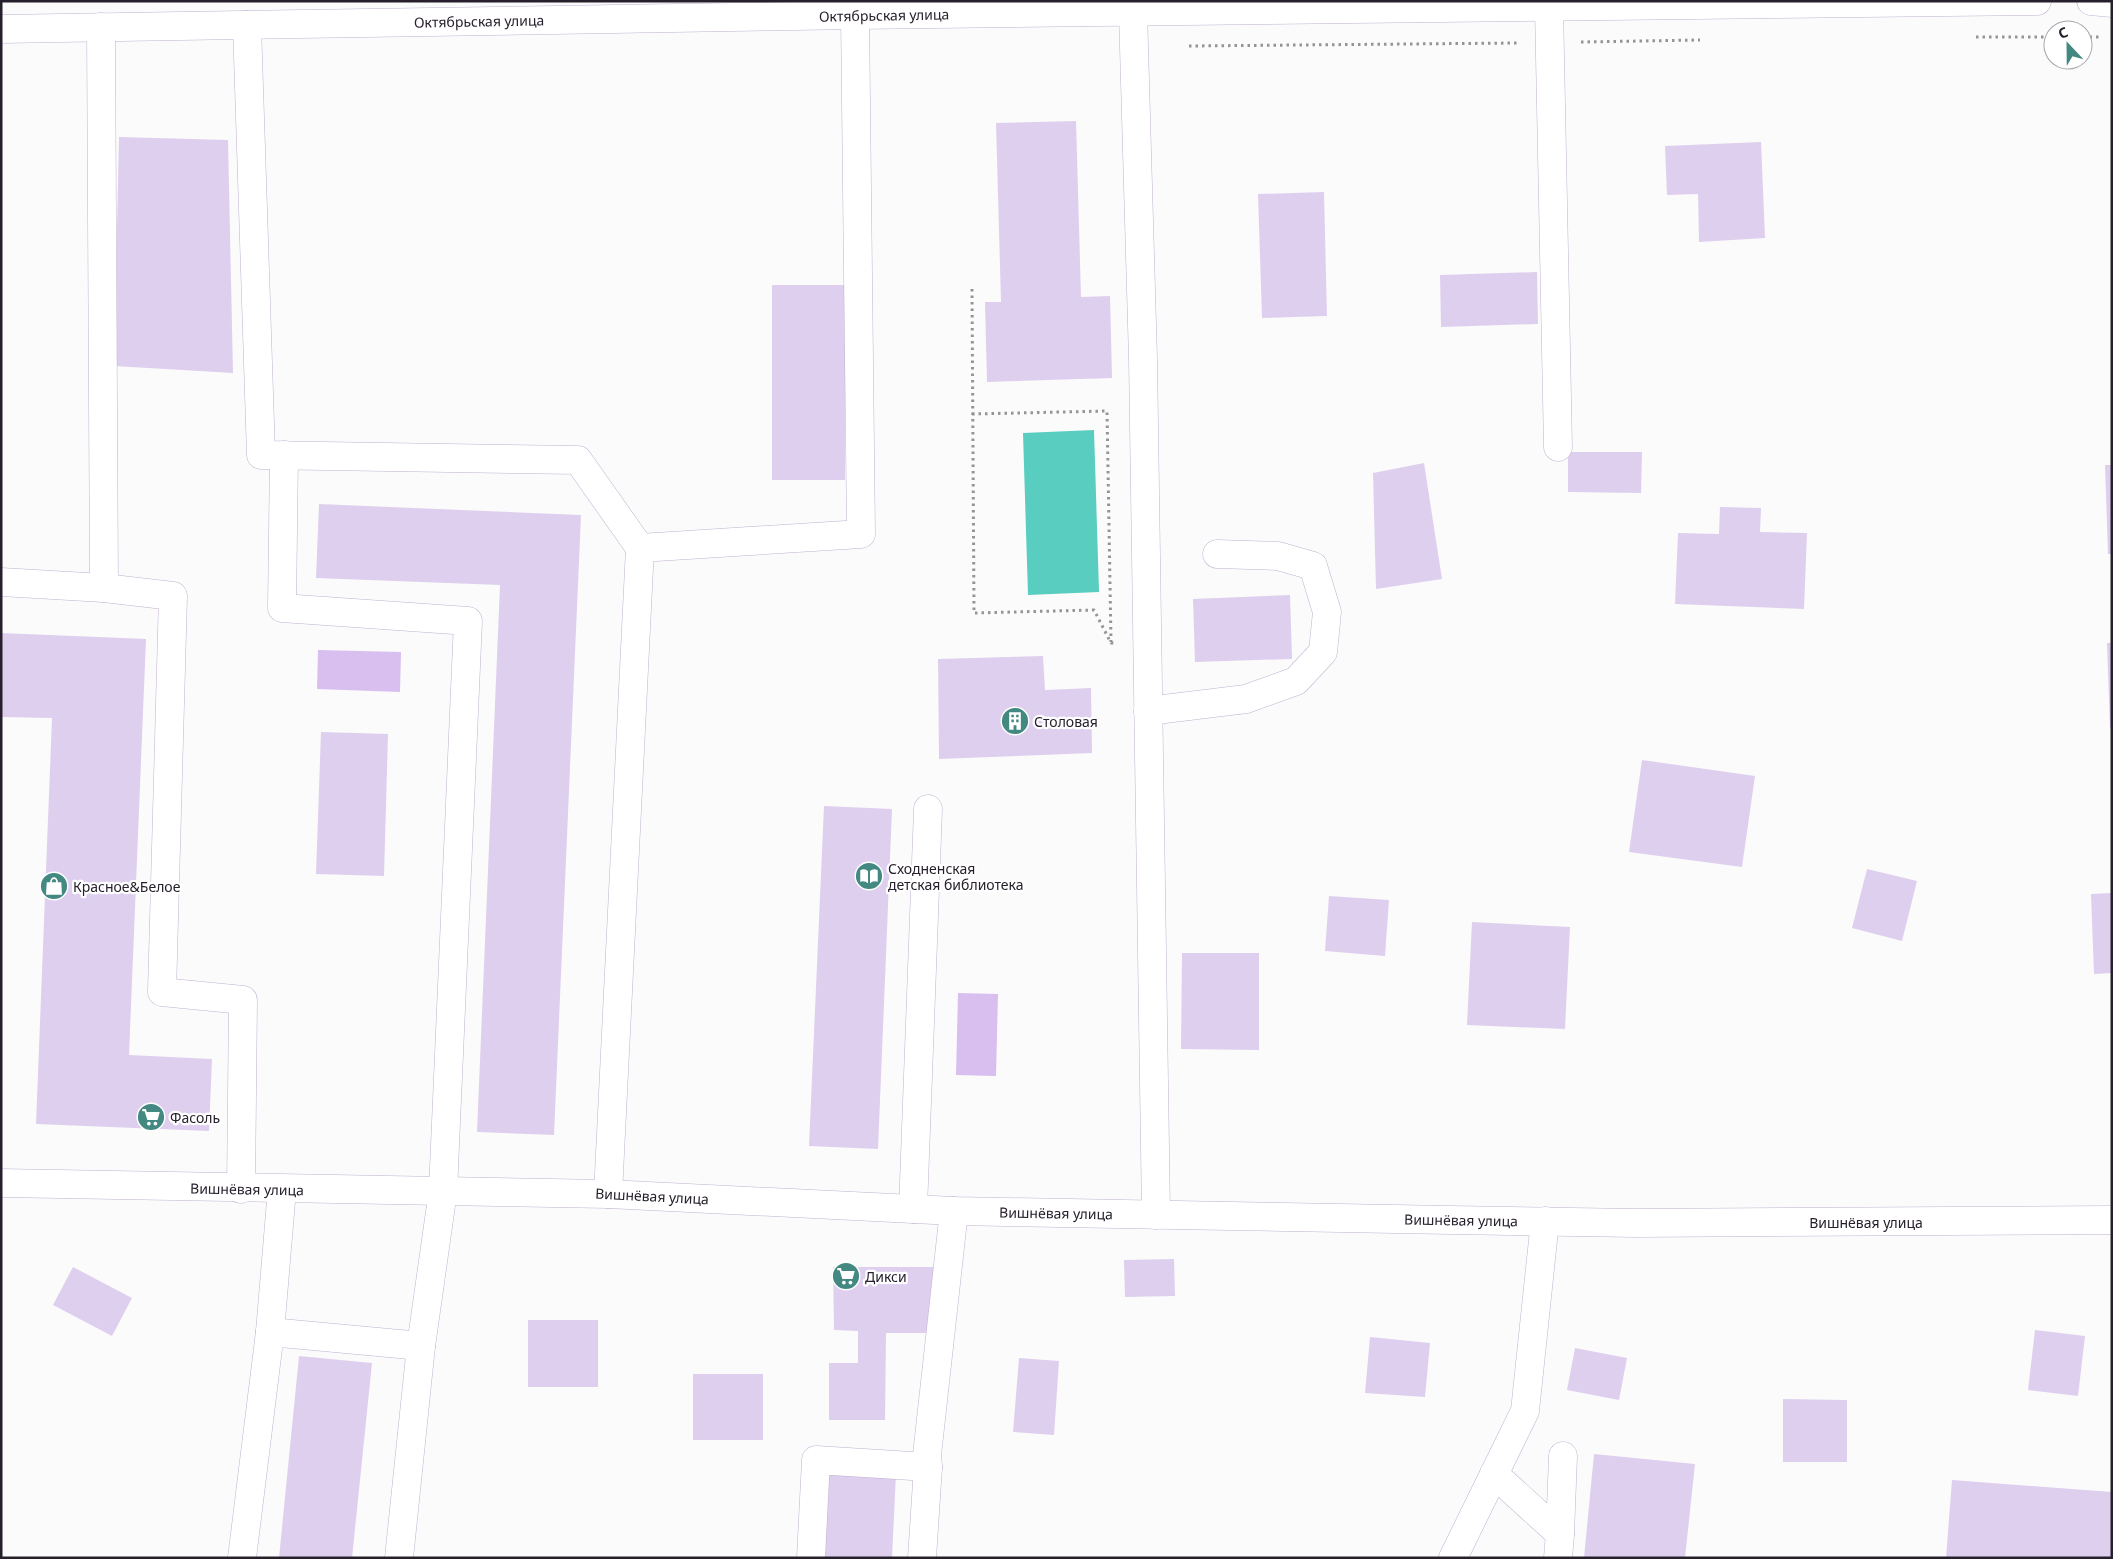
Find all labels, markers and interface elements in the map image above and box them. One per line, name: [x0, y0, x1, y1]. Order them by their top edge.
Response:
street label: Октябрьская улица: [819, 4, 949, 26]
street label: Октябрьская улица: [414, 10, 544, 32]
north arrow: [2043, 20, 2093, 70]
text: С: [2055, 22, 2071, 43]
building icon: Столовая: [1000, 706, 1030, 736]
place label: Столовая: [1034, 712, 1098, 731]
place label: Сходненская детская библиотека: [888, 859, 1024, 894]
library icon: Сходненская детская библиотека: [854, 861, 884, 891]
shop icon: Красное&Белое: [39, 871, 69, 901]
place label: Красное&Белое: [73, 877, 181, 896]
supermarket icon: Фасоль: [136, 1102, 166, 1132]
place label: Фасоль: [170, 1108, 220, 1127]
street label: Вишнёвая улица: [190, 1179, 304, 1199]
street label: Вишнёвая улица: [595, 1184, 709, 1208]
street label: Вишнёвая улица: [999, 1203, 1113, 1223]
street label: Вишнёвая улица: [1404, 1210, 1518, 1230]
street label: Вишнёвая улица: [1809, 1213, 1923, 1232]
supermarket icon: Дикси: [831, 1261, 861, 1291]
place label: Дикси: [865, 1267, 907, 1286]

